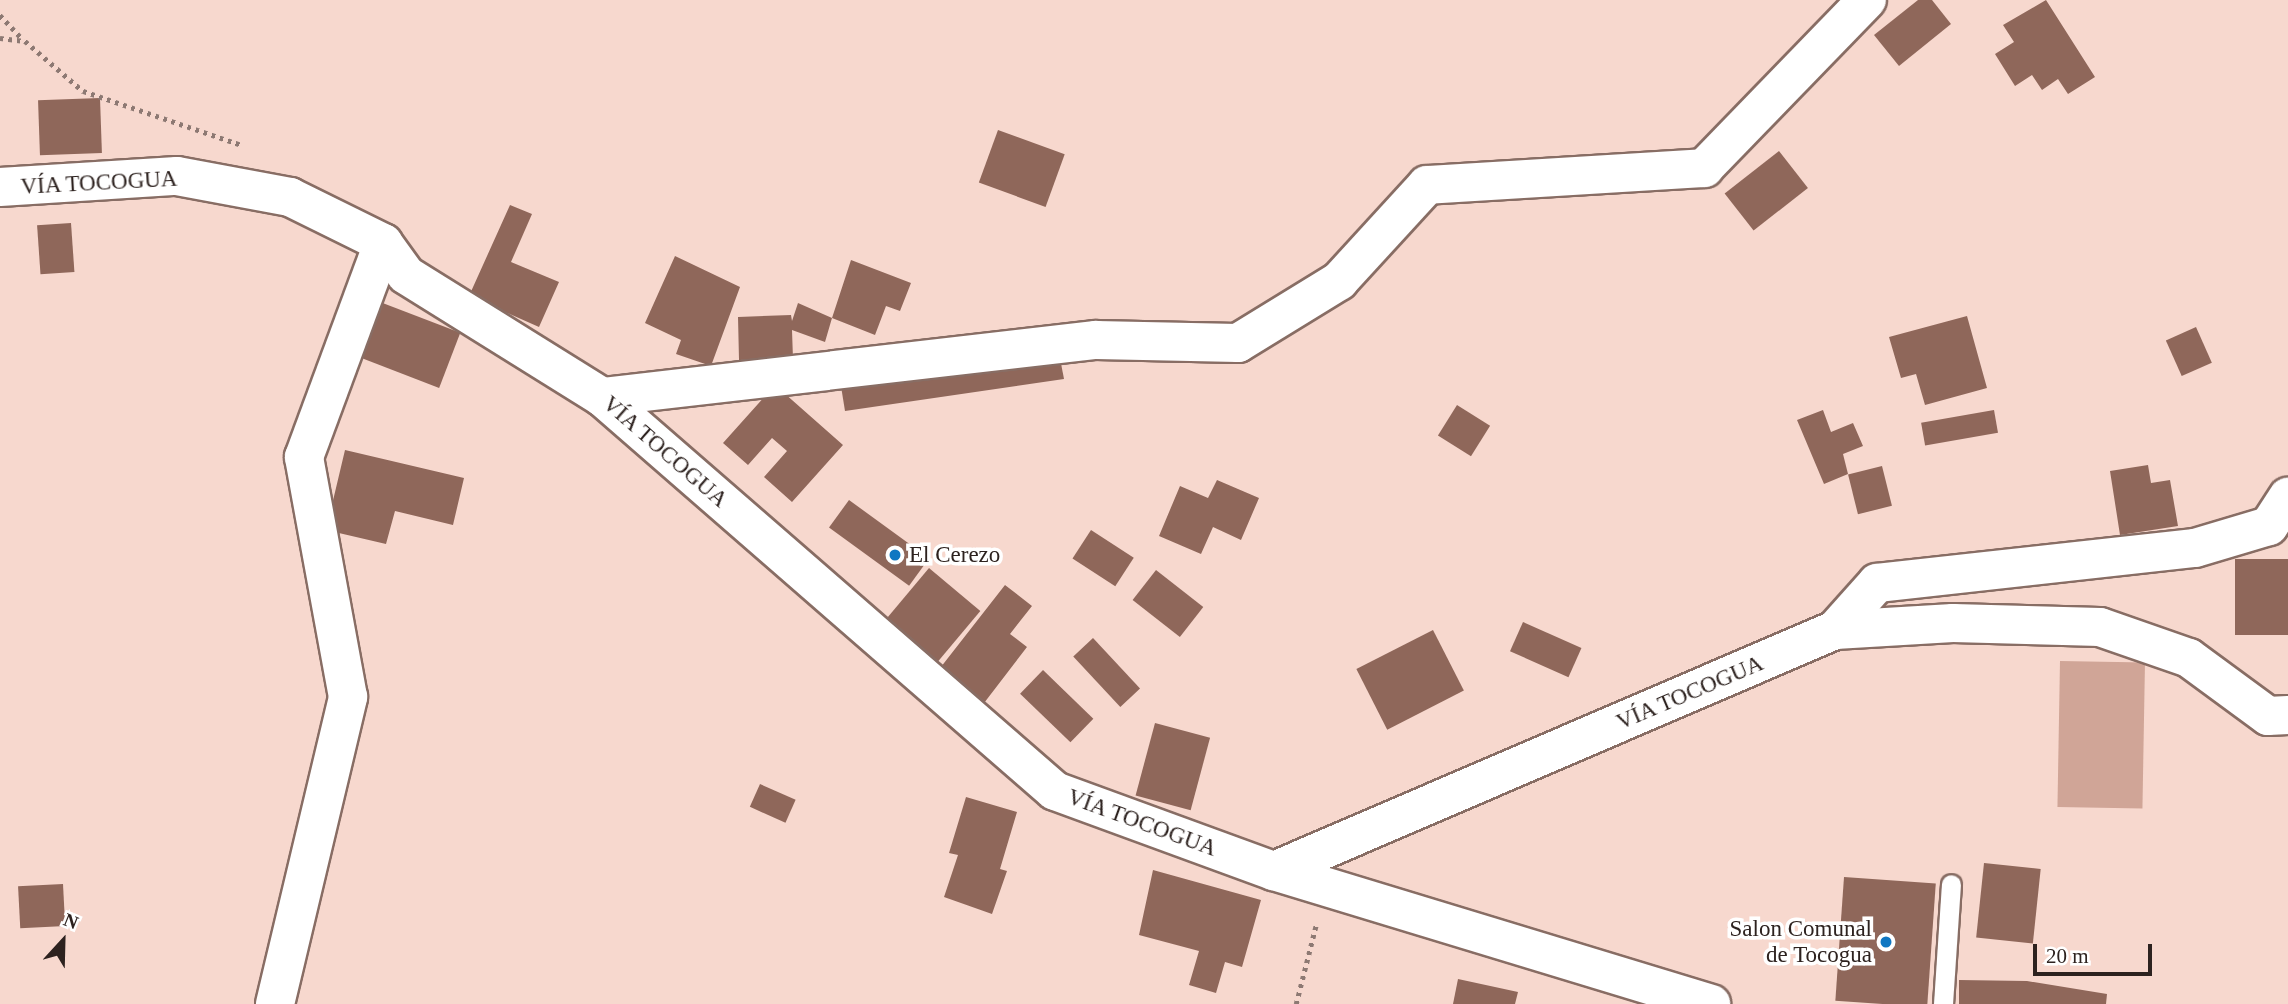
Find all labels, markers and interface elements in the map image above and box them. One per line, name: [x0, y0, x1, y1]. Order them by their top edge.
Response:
street label: VÍA TOCOGUA: [19, 165, 179, 201]
street label: VÍA TOCOGUA: [596, 390, 734, 514]
place label: El Cerezo: [909, 541, 1000, 569]
marker: El Cerezo: [887, 547, 903, 563]
street label: VÍA TOCOGUA: [1612, 649, 1768, 737]
street label: VÍA TOCOGUA: [1063, 783, 1221, 863]
north arrow: [28, 906, 98, 976]
text: N: [61, 909, 81, 933]
place label: Salon Comunal de Tocogua: [1730, 915, 1872, 969]
scale bar: [2036, 930, 2155, 974]
marker: Salon Comunal de Tocogua: [1878, 934, 1894, 950]
text: 20 m: [2046, 944, 2089, 968]

